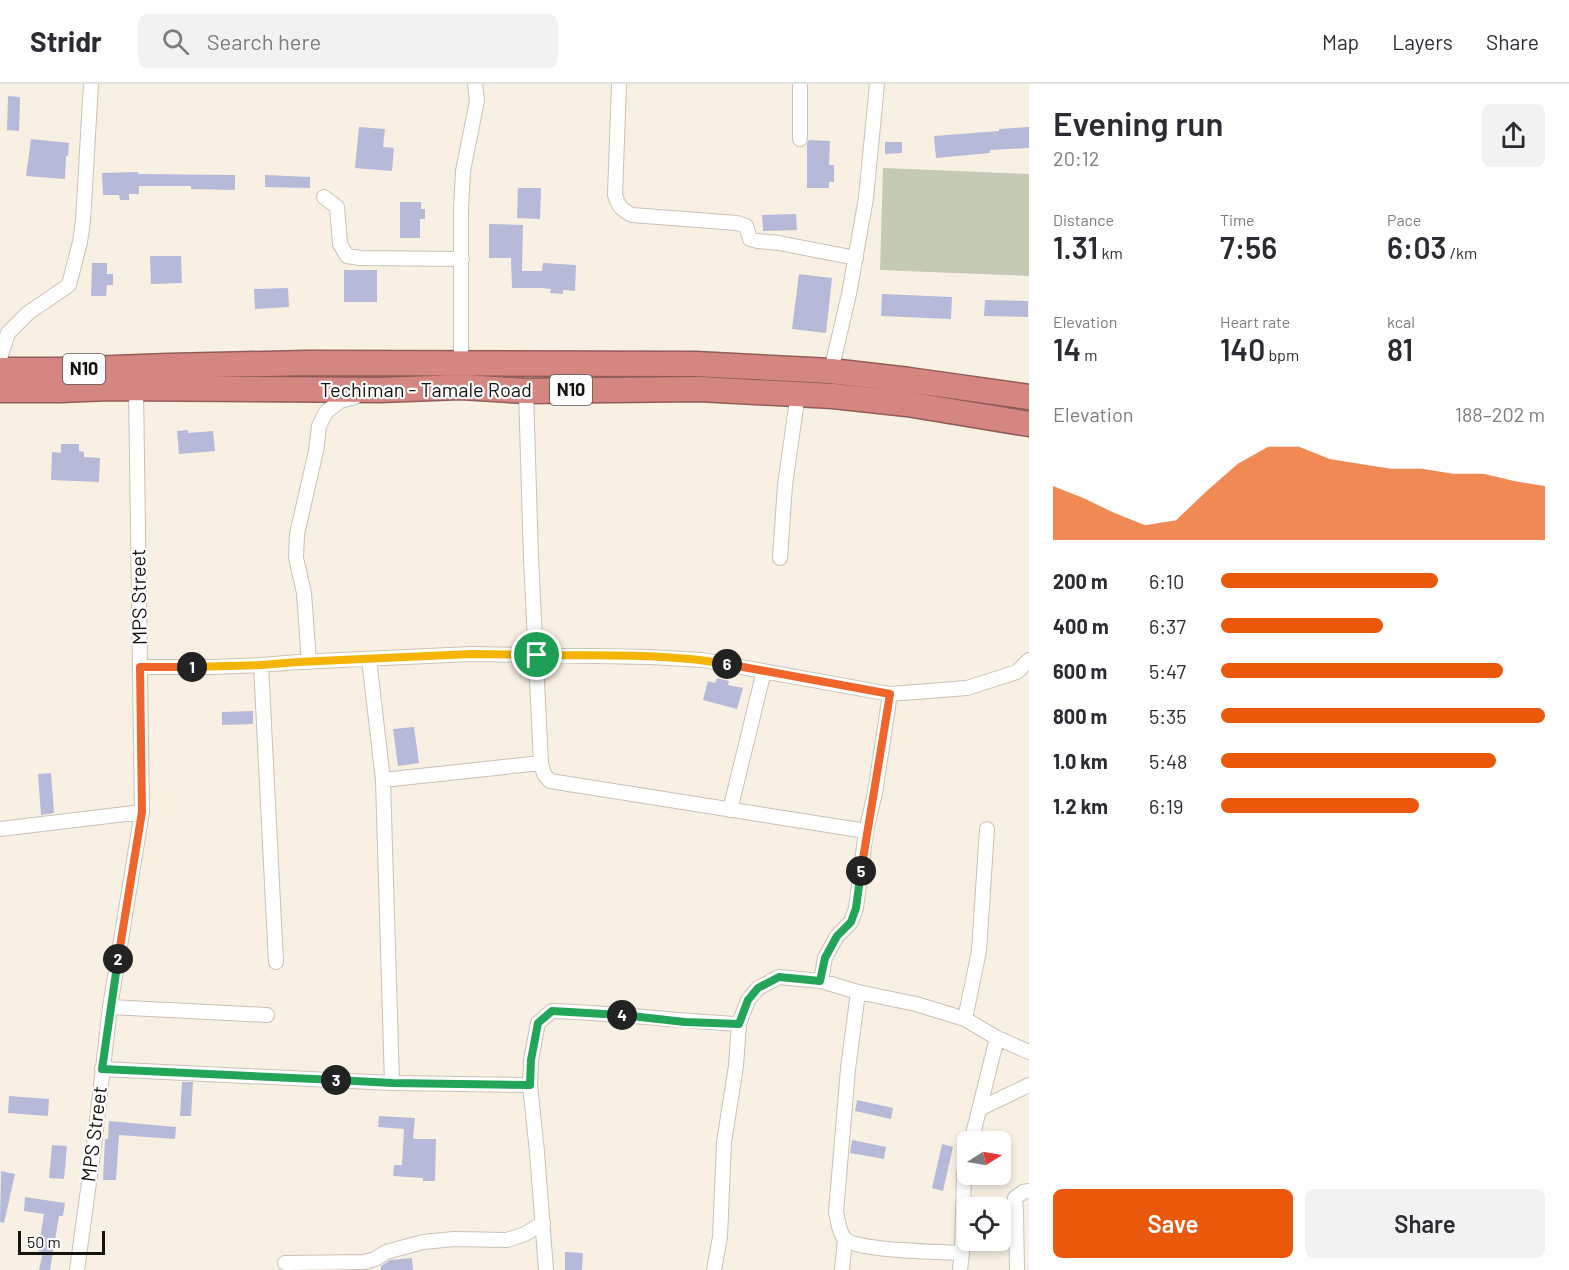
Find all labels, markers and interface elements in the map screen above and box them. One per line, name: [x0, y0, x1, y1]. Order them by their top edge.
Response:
search box: [138, 14, 558, 68]
text: Stridr: [30, 24, 102, 58]
icon: search: [159, 25, 192, 58]
text: Search here: [207, 28, 321, 54]
text: Map: [1322, 29, 1359, 54]
text: Layers: [1392, 29, 1453, 54]
text: Share: [1486, 29, 1539, 54]
text: Evening run: [1053, 103, 1223, 143]
button: share: [1482, 104, 1545, 167]
text: 20:12: [1053, 146, 1100, 170]
text: Distance: [1053, 210, 1114, 229]
text: Time: [1220, 210, 1255, 229]
text: Pace: [1387, 210, 1421, 229]
text: 1.31: [1053, 229, 1098, 265]
text: 7:56: [1220, 229, 1277, 265]
text: 6:03: [1387, 229, 1447, 265]
text: km: [1098, 243, 1123, 262]
text: /km: [1447, 243, 1477, 262]
text: Elevation: [1053, 312, 1117, 331]
text: Heart rate: [1220, 312, 1290, 331]
text: kcal: [1387, 312, 1415, 331]
text: 14: [1053, 331, 1081, 367]
text: 140: [1220, 331, 1265, 367]
text: 81: [1387, 331, 1413, 367]
text: m: [1081, 345, 1098, 364]
text: bpm: [1265, 345, 1299, 364]
road number: N10: [63, 354, 105, 384]
road number: N10: [550, 375, 592, 405]
street label: Techiman - Tamale Road: [320, 377, 532, 401]
text: Elevation: [1053, 402, 1134, 426]
text: 188–202 m: [1455, 402, 1545, 426]
street label: MPS Street: [125, 549, 151, 645]
text: 200 m: [1053, 569, 1108, 593]
text: 6:10: [1149, 569, 1184, 593]
text: 400 m: [1053, 614, 1109, 638]
text: 6:37: [1149, 614, 1186, 638]
pin: [511, 629, 562, 680]
icon: arrive: [520, 638, 553, 671]
pin: 6: [712, 649, 742, 679]
pin: 1: [177, 652, 207, 682]
text: 6: [723, 654, 731, 673]
text: 1: [189, 657, 195, 676]
text: 600 m: [1053, 659, 1107, 683]
text: 5:47: [1149, 659, 1186, 683]
text: 800 m: [1053, 704, 1107, 728]
text: 5:35: [1149, 704, 1187, 728]
text: 1.0 km: [1053, 749, 1108, 773]
text: 5:48: [1149, 749, 1188, 773]
text: 1.2 km: [1053, 794, 1108, 818]
text: 6:19: [1149, 794, 1184, 818]
pin: 5: [846, 856, 876, 886]
text: 5: [857, 861, 865, 880]
pin: 2: [103, 944, 133, 974]
text: 2: [114, 949, 122, 968]
pin: 4: [607, 1000, 637, 1030]
text: 4: [617, 1005, 627, 1024]
pin: 3: [321, 1065, 351, 1095]
text: 3: [332, 1070, 340, 1089]
street label: MPS Street: [75, 1085, 111, 1183]
north arrow: [957, 1131, 1011, 1185]
map controls: [957, 1131, 1011, 1251]
button: Save: [1053, 1189, 1293, 1258]
button: Share: [1305, 1189, 1545, 1258]
button: locate: [957, 1197, 1011, 1251]
scale bar: [18, 1228, 105, 1256]
text: 50 m: [27, 1232, 61, 1251]

